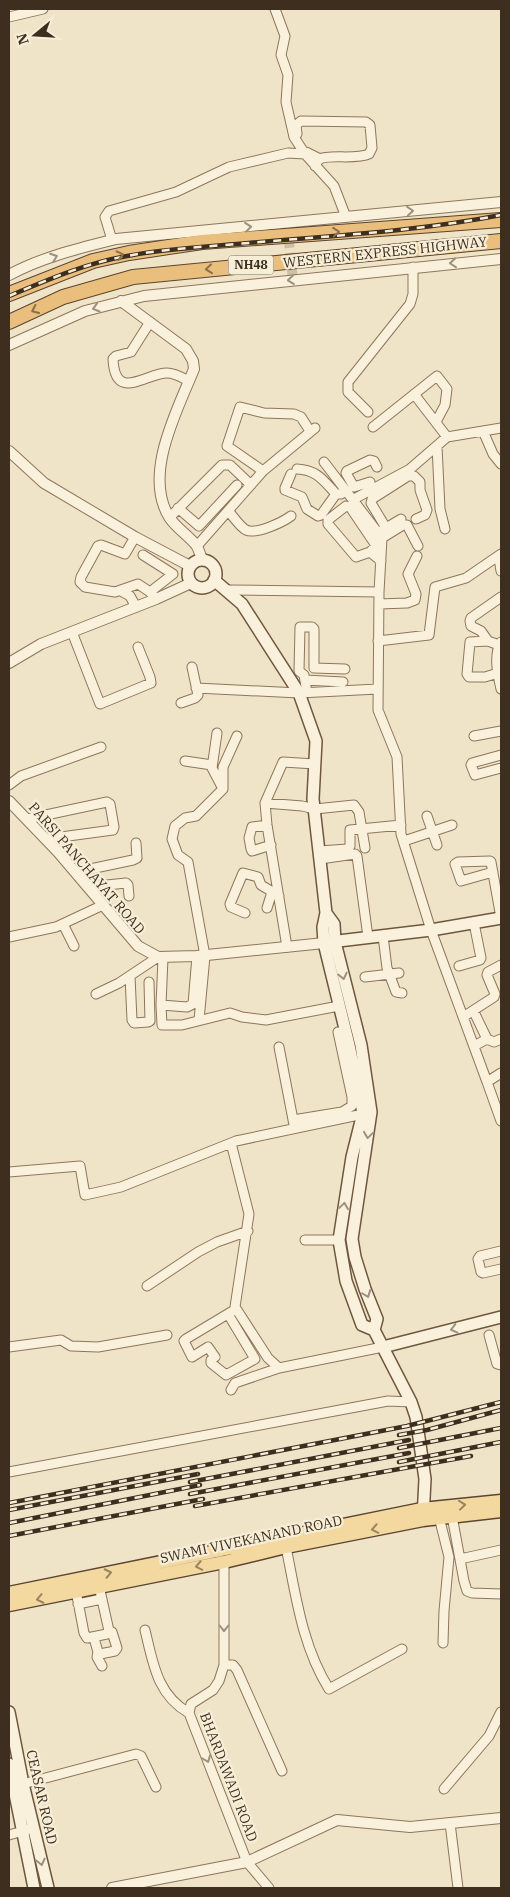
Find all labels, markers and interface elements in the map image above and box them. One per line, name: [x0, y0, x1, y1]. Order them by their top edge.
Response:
north arrow: [10, 10, 60, 60]
text: N: [12, 31, 33, 47]
one-way arrow: [406, 205, 414, 216]
one-way arrow: [244, 221, 252, 232]
one-way arrow: [332, 227, 340, 238]
street label: WESTERN EXPRESS HIGHWAY: [282, 232, 488, 272]
one-way arrow: [116, 250, 125, 261]
one-way arrow: [49, 253, 58, 263]
road number: NH48: [228, 256, 274, 274]
one-way arrow: [448, 258, 456, 269]
one-way arrow: [205, 263, 213, 274]
one-way arrow: [287, 274, 295, 285]
one-way arrow: [92, 303, 100, 313]
one-way arrow: [31, 304, 40, 314]
street label: PARSI PANCHAYAT ROAD: [25, 798, 149, 938]
one-way arrow: [337, 972, 348, 980]
one-way arrow: [363, 1132, 374, 1140]
one-way arrow: [339, 1202, 349, 1210]
one-way arrow: [361, 1290, 371, 1298]
one-way arrow: [449, 1323, 458, 1334]
one-way arrow: [458, 1500, 466, 1511]
street label: SWAMI VIVEKANAND ROAD: [158, 1511, 344, 1567]
one-way arrow: [371, 1524, 380, 1534]
one-way arrow: [195, 1560, 204, 1571]
one-way arrow: [104, 1568, 112, 1579]
one-way arrow: [36, 1593, 44, 1603]
one-way arrow: [219, 1624, 229, 1632]
street label: BHARDAWADI ROAD: [196, 1710, 262, 1844]
street label: CEASAR ROAD: [22, 1748, 62, 1846]
one-way arrow: [201, 1754, 211, 1763]
one-way arrow: [35, 1858, 46, 1867]

